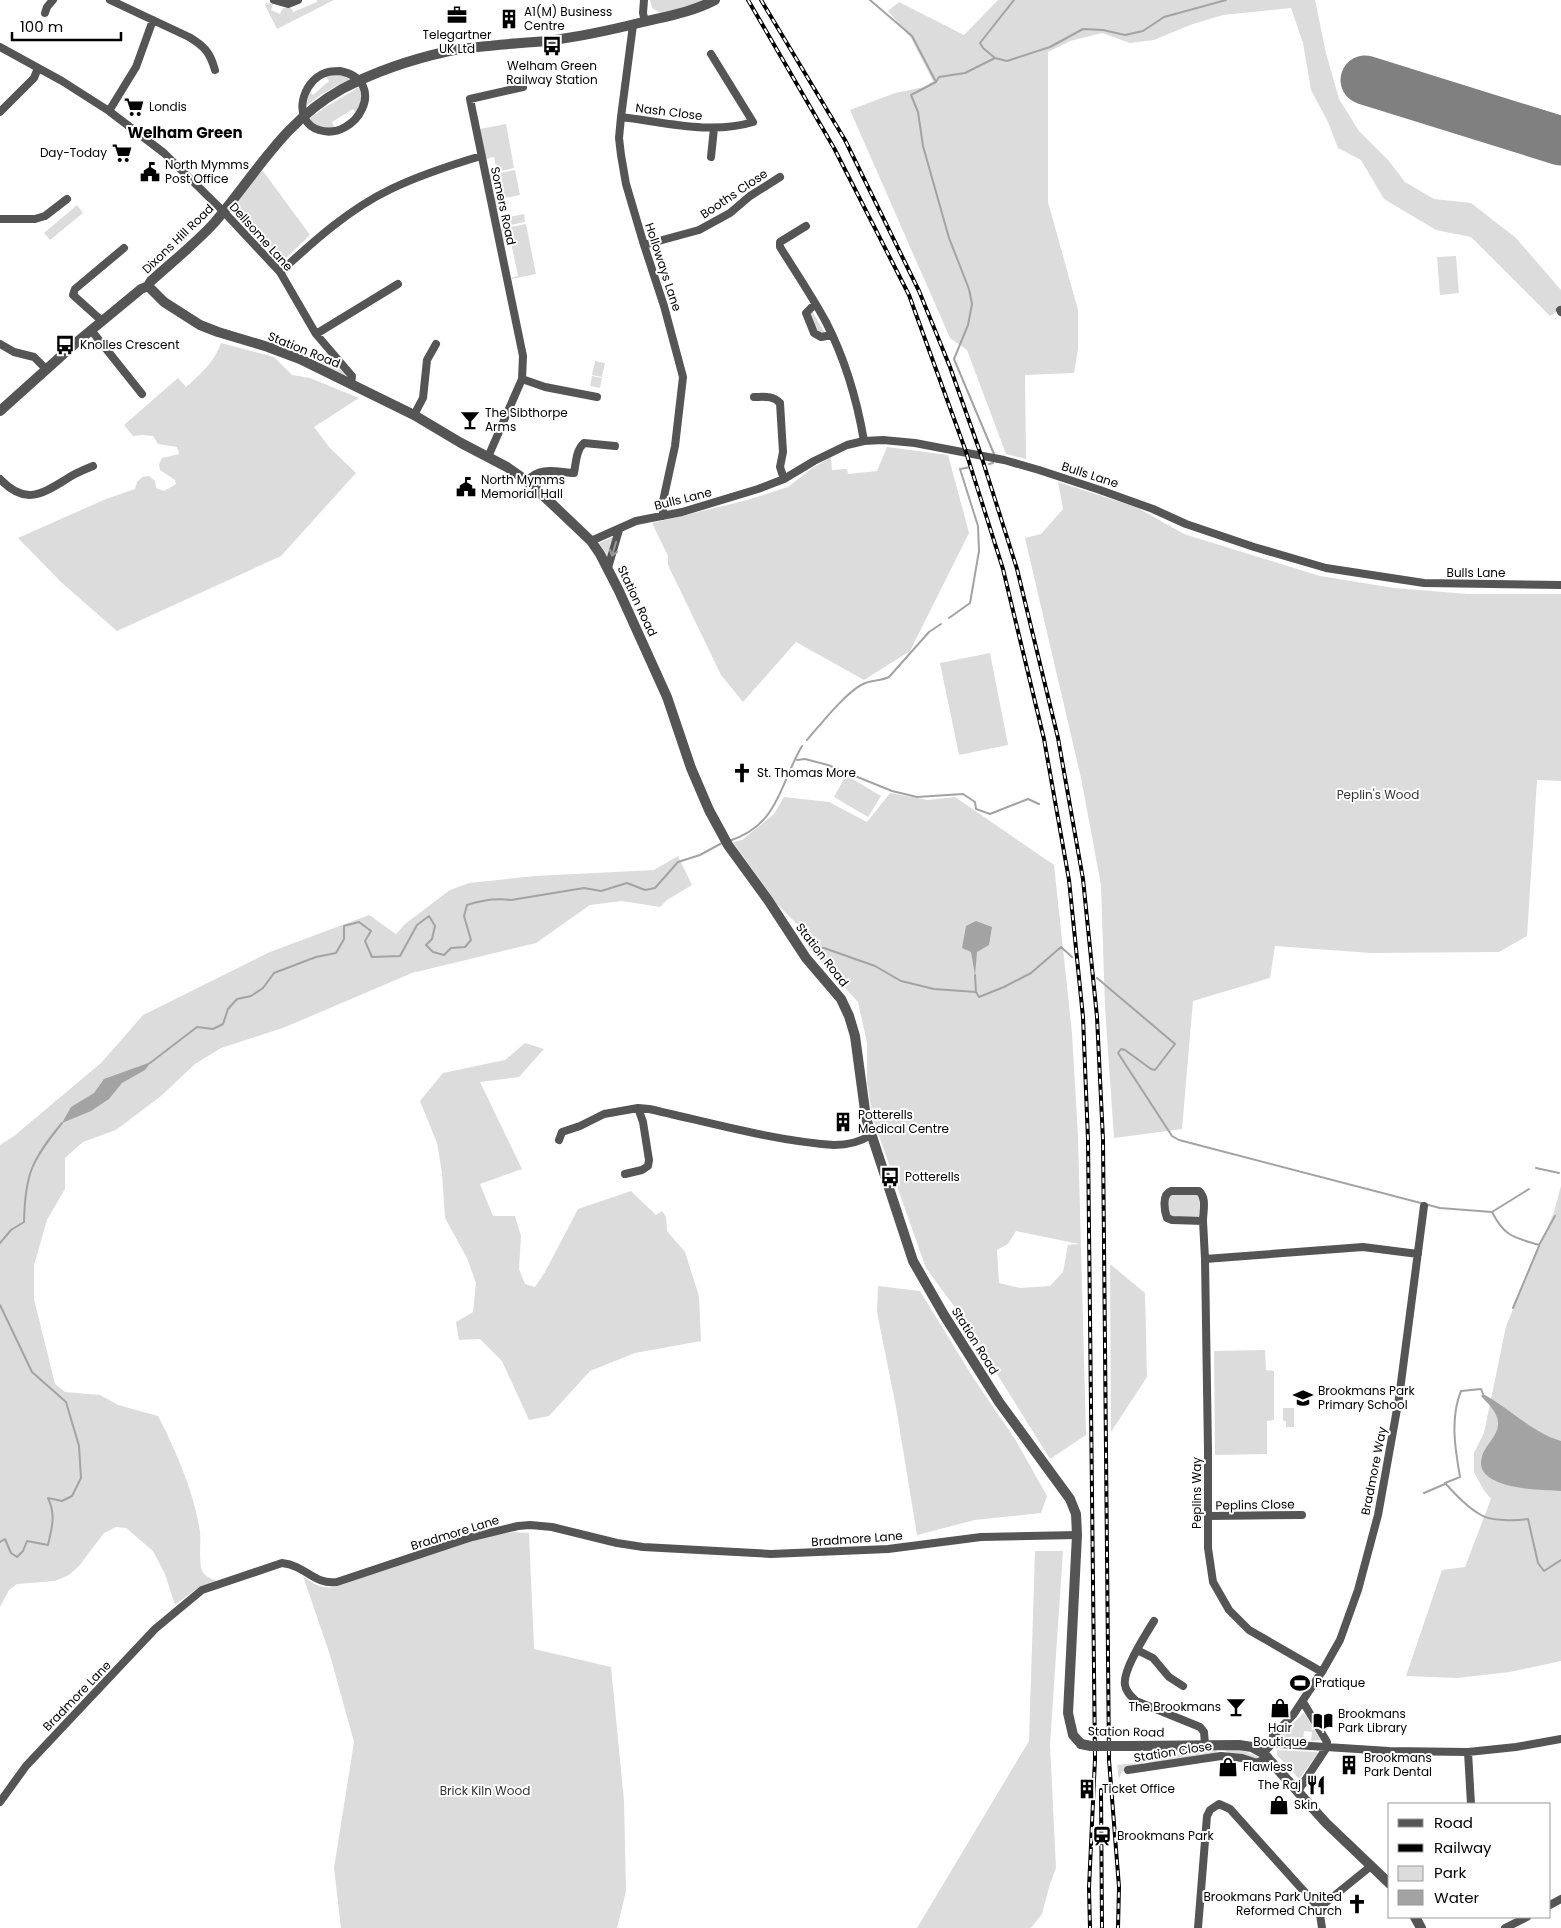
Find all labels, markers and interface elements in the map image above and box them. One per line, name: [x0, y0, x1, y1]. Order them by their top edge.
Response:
place label: A1(M) Business Centre: [524, 3, 612, 34]
office icon: Telegartner UK Ltd: [446, 4, 468, 26]
building icon: A1(M) Business Centre: [498, 8, 520, 30]
scale bar: [12, 10, 121, 42]
text: 100 m: [20, 16, 63, 37]
place label: Telegartner UK Ltd: [423, 26, 492, 57]
bus stop icon: Welham Green Railway Station: [541, 35, 563, 57]
place label: Welham Green Railway Station: [506, 57, 598, 88]
supermarket icon: Londis: [123, 96, 145, 118]
place label: Londis: [149, 98, 187, 115]
street label: Nash Close: [635, 99, 703, 124]
district label: Welham Green: [127, 122, 243, 143]
supermarket icon: Day-Today: [111, 142, 133, 164]
place label: Day-Today: [40, 144, 107, 161]
place label: North Mymms Post Office: [165, 156, 249, 187]
public building icon: North Mymms Post Office: [139, 161, 161, 183]
street label: Somers Road: [487, 165, 520, 247]
street label: Booths Close: [697, 165, 771, 222]
street label: Dellsome Lane: [226, 199, 297, 275]
street label: Dixons Hill Road: [138, 200, 217, 277]
street label: Holloways Lane: [641, 220, 686, 313]
street label: Station Road: [265, 327, 343, 372]
bus stop icon: Knolles Crescent: [54, 334, 76, 356]
place label: Knolles Crescent: [80, 336, 180, 353]
place label: The Sibthorpe Arms: [485, 404, 568, 435]
bar icon: The Sibthorpe Arms: [459, 409, 481, 431]
street label: Bulls Lane: [1060, 457, 1121, 492]
place label: North Mymms Memorial Hall: [481, 471, 565, 502]
public building icon: North Mymms Memorial Hall: [455, 476, 477, 498]
street label: Bulls Lane: [652, 483, 713, 514]
one-way arrow: [609, 541, 619, 557]
street label: Station Road: [614, 562, 661, 639]
street label: Bulls Lane: [1447, 564, 1505, 581]
church icon: St. Thomas More: [731, 762, 753, 784]
place label: St. Thomas More: [757, 764, 856, 781]
park label: Peplin's Wood: [1337, 786, 1419, 803]
street label: Station Road: [792, 919, 853, 990]
place label: Potterells Medical Centre: [858, 1106, 949, 1137]
building icon: Potterells Medical Centre: [832, 1111, 854, 1133]
bus stop icon: Potterells: [879, 1166, 901, 1188]
place label: Potterells: [905, 1168, 960, 1185]
street label: Station Road: [948, 1304, 1003, 1378]
place label: Brookmans Park Primary School: [1318, 1382, 1416, 1413]
school or university icon: Brookmans Park Primary School: [1292, 1387, 1314, 1409]
street label: Bradmore Way: [1357, 1425, 1390, 1517]
street label: Peplins Way: [1188, 1457, 1205, 1529]
street label: Peplins Close: [1215, 1495, 1295, 1514]
street label: Bradmore Lane: [409, 1511, 501, 1554]
street label: Bradmore Lane: [811, 1527, 903, 1550]
street label: Bradmore Lane: [39, 1657, 115, 1735]
sports icon: Pratique: [1289, 1672, 1311, 1694]
place label: Pratique: [1315, 1674, 1365, 1691]
bar icon: The Brookmans: [1225, 1696, 1247, 1718]
shop icon: Hair Boutique: [1269, 1697, 1291, 1719]
place label: The Brookmans: [1128, 1698, 1221, 1715]
place label: Brookmans Park Library: [1338, 1705, 1407, 1736]
library icon: Brookmans Park Library: [1312, 1710, 1334, 1732]
place label: Hair Boutique: [1253, 1719, 1307, 1750]
street label: Station Road: [1088, 1722, 1164, 1741]
street label: Station Close: [1133, 1737, 1213, 1766]
place label: Brookmans Park Dental: [1364, 1749, 1432, 1780]
building icon: Brookmans Park Dental: [1338, 1754, 1360, 1776]
shop icon: Flawless: [1217, 1756, 1239, 1778]
place label: Flawless: [1243, 1758, 1293, 1775]
restaurant icon: The Raj: [1305, 1774, 1327, 1796]
place label: The Raj: [1258, 1776, 1301, 1793]
building icon: Ticket Office: [1076, 1778, 1098, 1800]
place label: Ticket Office: [1102, 1780, 1175, 1797]
park label: Brick Kiln Wood: [440, 1782, 530, 1799]
shop icon: Skin: [1268, 1794, 1290, 1816]
place label: Skin: [1294, 1796, 1318, 1813]
legend: [1388, 1803, 1551, 1918]
text: Road: [1434, 1812, 1473, 1833]
station icon: Brookmans Park: [1091, 1825, 1113, 1847]
place label: Brookmans Park: [1117, 1827, 1215, 1844]
text: Railway: [1434, 1837, 1492, 1858]
text: Park: [1434, 1862, 1466, 1883]
text: Water: [1434, 1887, 1480, 1908]
place label: Brookmans Park United Reformed Church: [1203, 1888, 1342, 1919]
church icon: Brookmans Park United Reformed Church: [1346, 1893, 1368, 1915]

